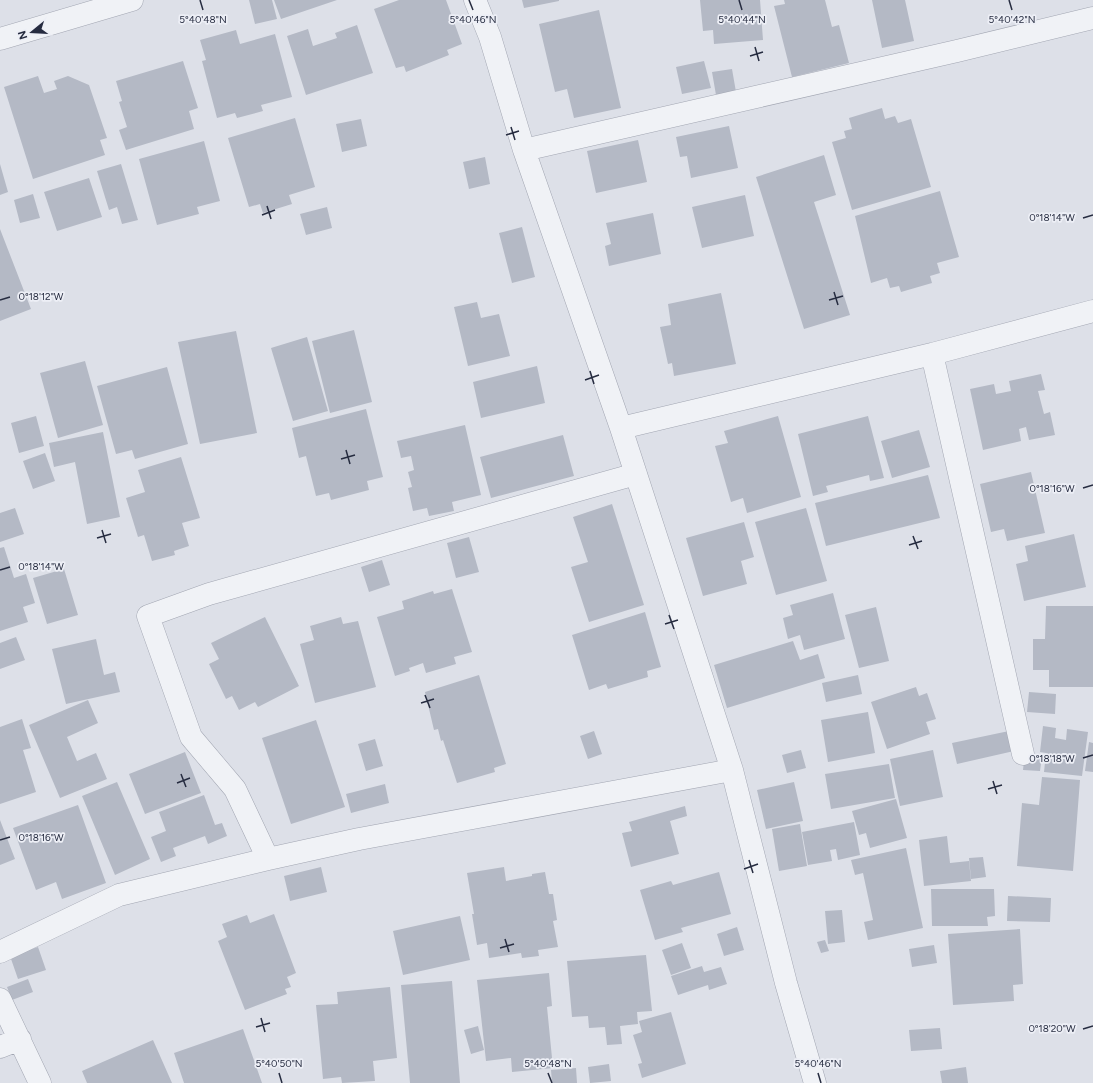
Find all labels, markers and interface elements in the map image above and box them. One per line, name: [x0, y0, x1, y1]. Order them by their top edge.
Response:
north arrow: [12, 12, 52, 52]
text: 5°40'48"N: [179, 13, 227, 26]
text: 5°40'46"N: [450, 13, 496, 26]
text: 5°40'44"N: [718, 13, 766, 26]
text: 5°40'42"N: [989, 13, 1035, 26]
text: N: [15, 29, 30, 41]
text: 0°18'14"W: [1029, 211, 1075, 224]
text: 0°18'12"W: [19, 290, 64, 303]
text: 0°18'16"W: [1030, 482, 1075, 495]
text: 0°18'14"W: [18, 560, 64, 573]
text: 0°18'18"W: [1029, 752, 1075, 765]
text: 0°18'16"W: [19, 831, 64, 844]
text: 0°18'20"W: [1028, 1022, 1076, 1035]
text: 5°40'50"N: [255, 1057, 303, 1070]
text: 5°40'48"N: [524, 1057, 572, 1070]
text: 5°40'46"N: [795, 1057, 841, 1070]

